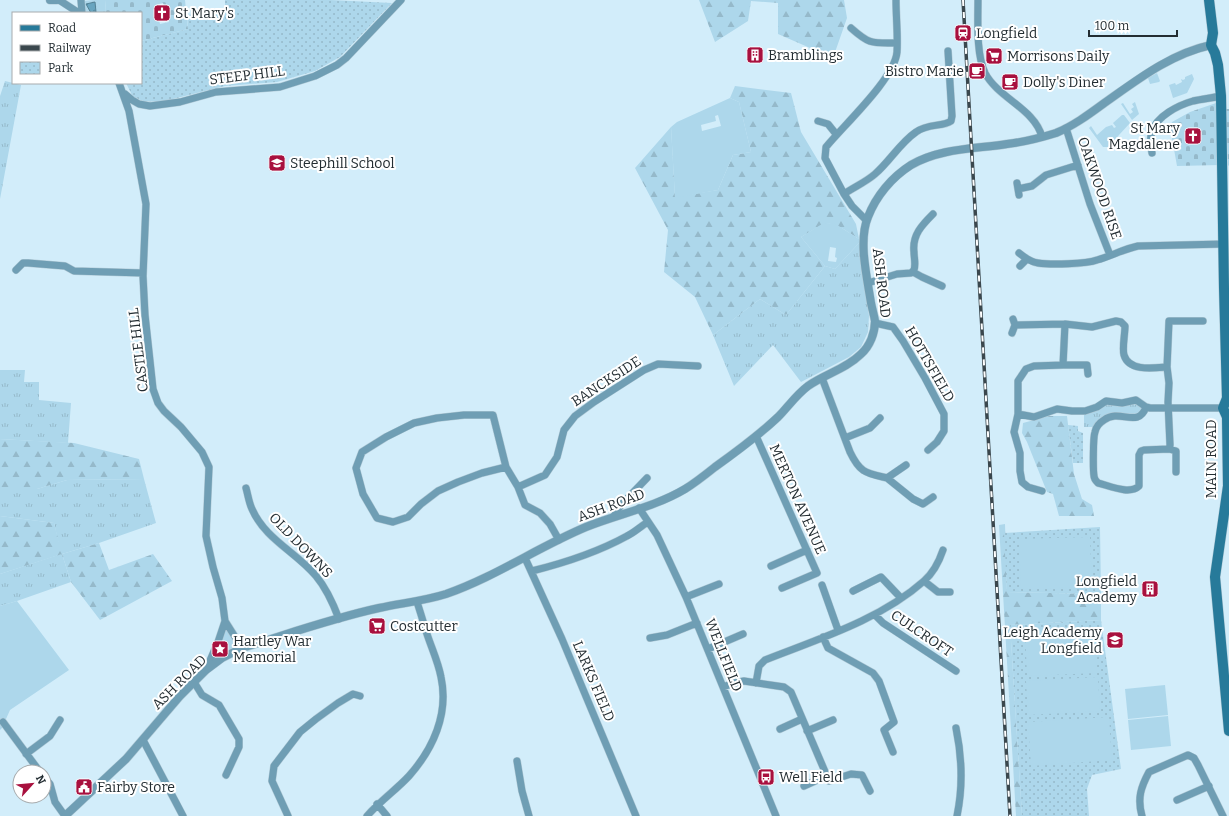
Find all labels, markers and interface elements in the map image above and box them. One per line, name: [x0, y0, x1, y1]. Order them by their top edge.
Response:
church icon: St Mary's: [152, 3, 172, 23]
place label: St Mary's: [175, 5, 234, 22]
legend: [12, 12, 142, 84]
scale bar: [1089, 12, 1177, 38]
text: 100 m: [1095, 19, 1130, 33]
text: Road: [48, 21, 76, 35]
station icon: Longfield: [953, 23, 973, 43]
place label: Longfield: [976, 25, 1037, 42]
text: Railway: [48, 41, 92, 55]
building icon: Bramblings: [745, 45, 765, 65]
supermarket icon: Morrisons Daily: [984, 46, 1004, 66]
place label: Bramblings: [768, 47, 843, 64]
place label: Morrisons Daily: [1007, 48, 1110, 65]
text: Park: [48, 61, 74, 75]
cafe icon: Bistro Marie: [967, 61, 987, 81]
street label: STEEP HILL: [208, 62, 286, 89]
place label: Bistro Marie: [885, 63, 964, 80]
cafe icon: Dolly's Diner: [1000, 72, 1020, 92]
place label: Dolly's Diner: [1023, 74, 1105, 91]
place label: St Mary Magdalene: [1108, 120, 1181, 153]
church icon: St Mary Magdalene: [1183, 126, 1203, 146]
street label: OAKWOOD RISE: [1074, 135, 1125, 242]
school or university icon: Steephill School: [267, 153, 287, 173]
place label: Steephill School: [290, 155, 394, 172]
street label: ASH ROAD: [869, 247, 894, 319]
street label: CASTLE HILL: [125, 307, 152, 393]
street label: HOTTSFIELD: [901, 324, 958, 405]
street label: BANCKSIDE: [568, 353, 644, 410]
street label: MAIN ROAD: [1203, 420, 1220, 498]
street label: MERTON AVENUE: [766, 441, 829, 557]
street label: ASH ROAD: [575, 485, 647, 525]
street label: OLD DOWNS: [265, 509, 336, 581]
place label: Longfield Academy: [1076, 573, 1138, 606]
building icon: Longfield Academy: [1140, 579, 1160, 599]
street label: CULCROFT: [887, 606, 956, 660]
supermarket icon: Costcutter: [367, 616, 387, 636]
street label: WELLFIELD: [701, 616, 746, 694]
place label: Costcutter: [390, 618, 458, 635]
place label: Leigh Academy Longfield: [1003, 624, 1103, 657]
school or university icon: Leigh Academy Longfield: [1105, 630, 1125, 650]
place label: Hartley War Memorial: [233, 633, 311, 666]
street label: LARKS FIELD: [569, 638, 618, 724]
place icon: Hartley War Memorial: [210, 639, 230, 659]
street label: ASH ROAD: [149, 652, 210, 713]
north arrow: [12, 764, 52, 804]
bus stop icon: Well Field: [756, 767, 776, 787]
place label: Well Field: [779, 769, 843, 786]
text: N: [33, 773, 48, 787]
public building icon: Fairby Store: [74, 777, 94, 797]
place label: Fairby Store: [97, 779, 175, 796]

